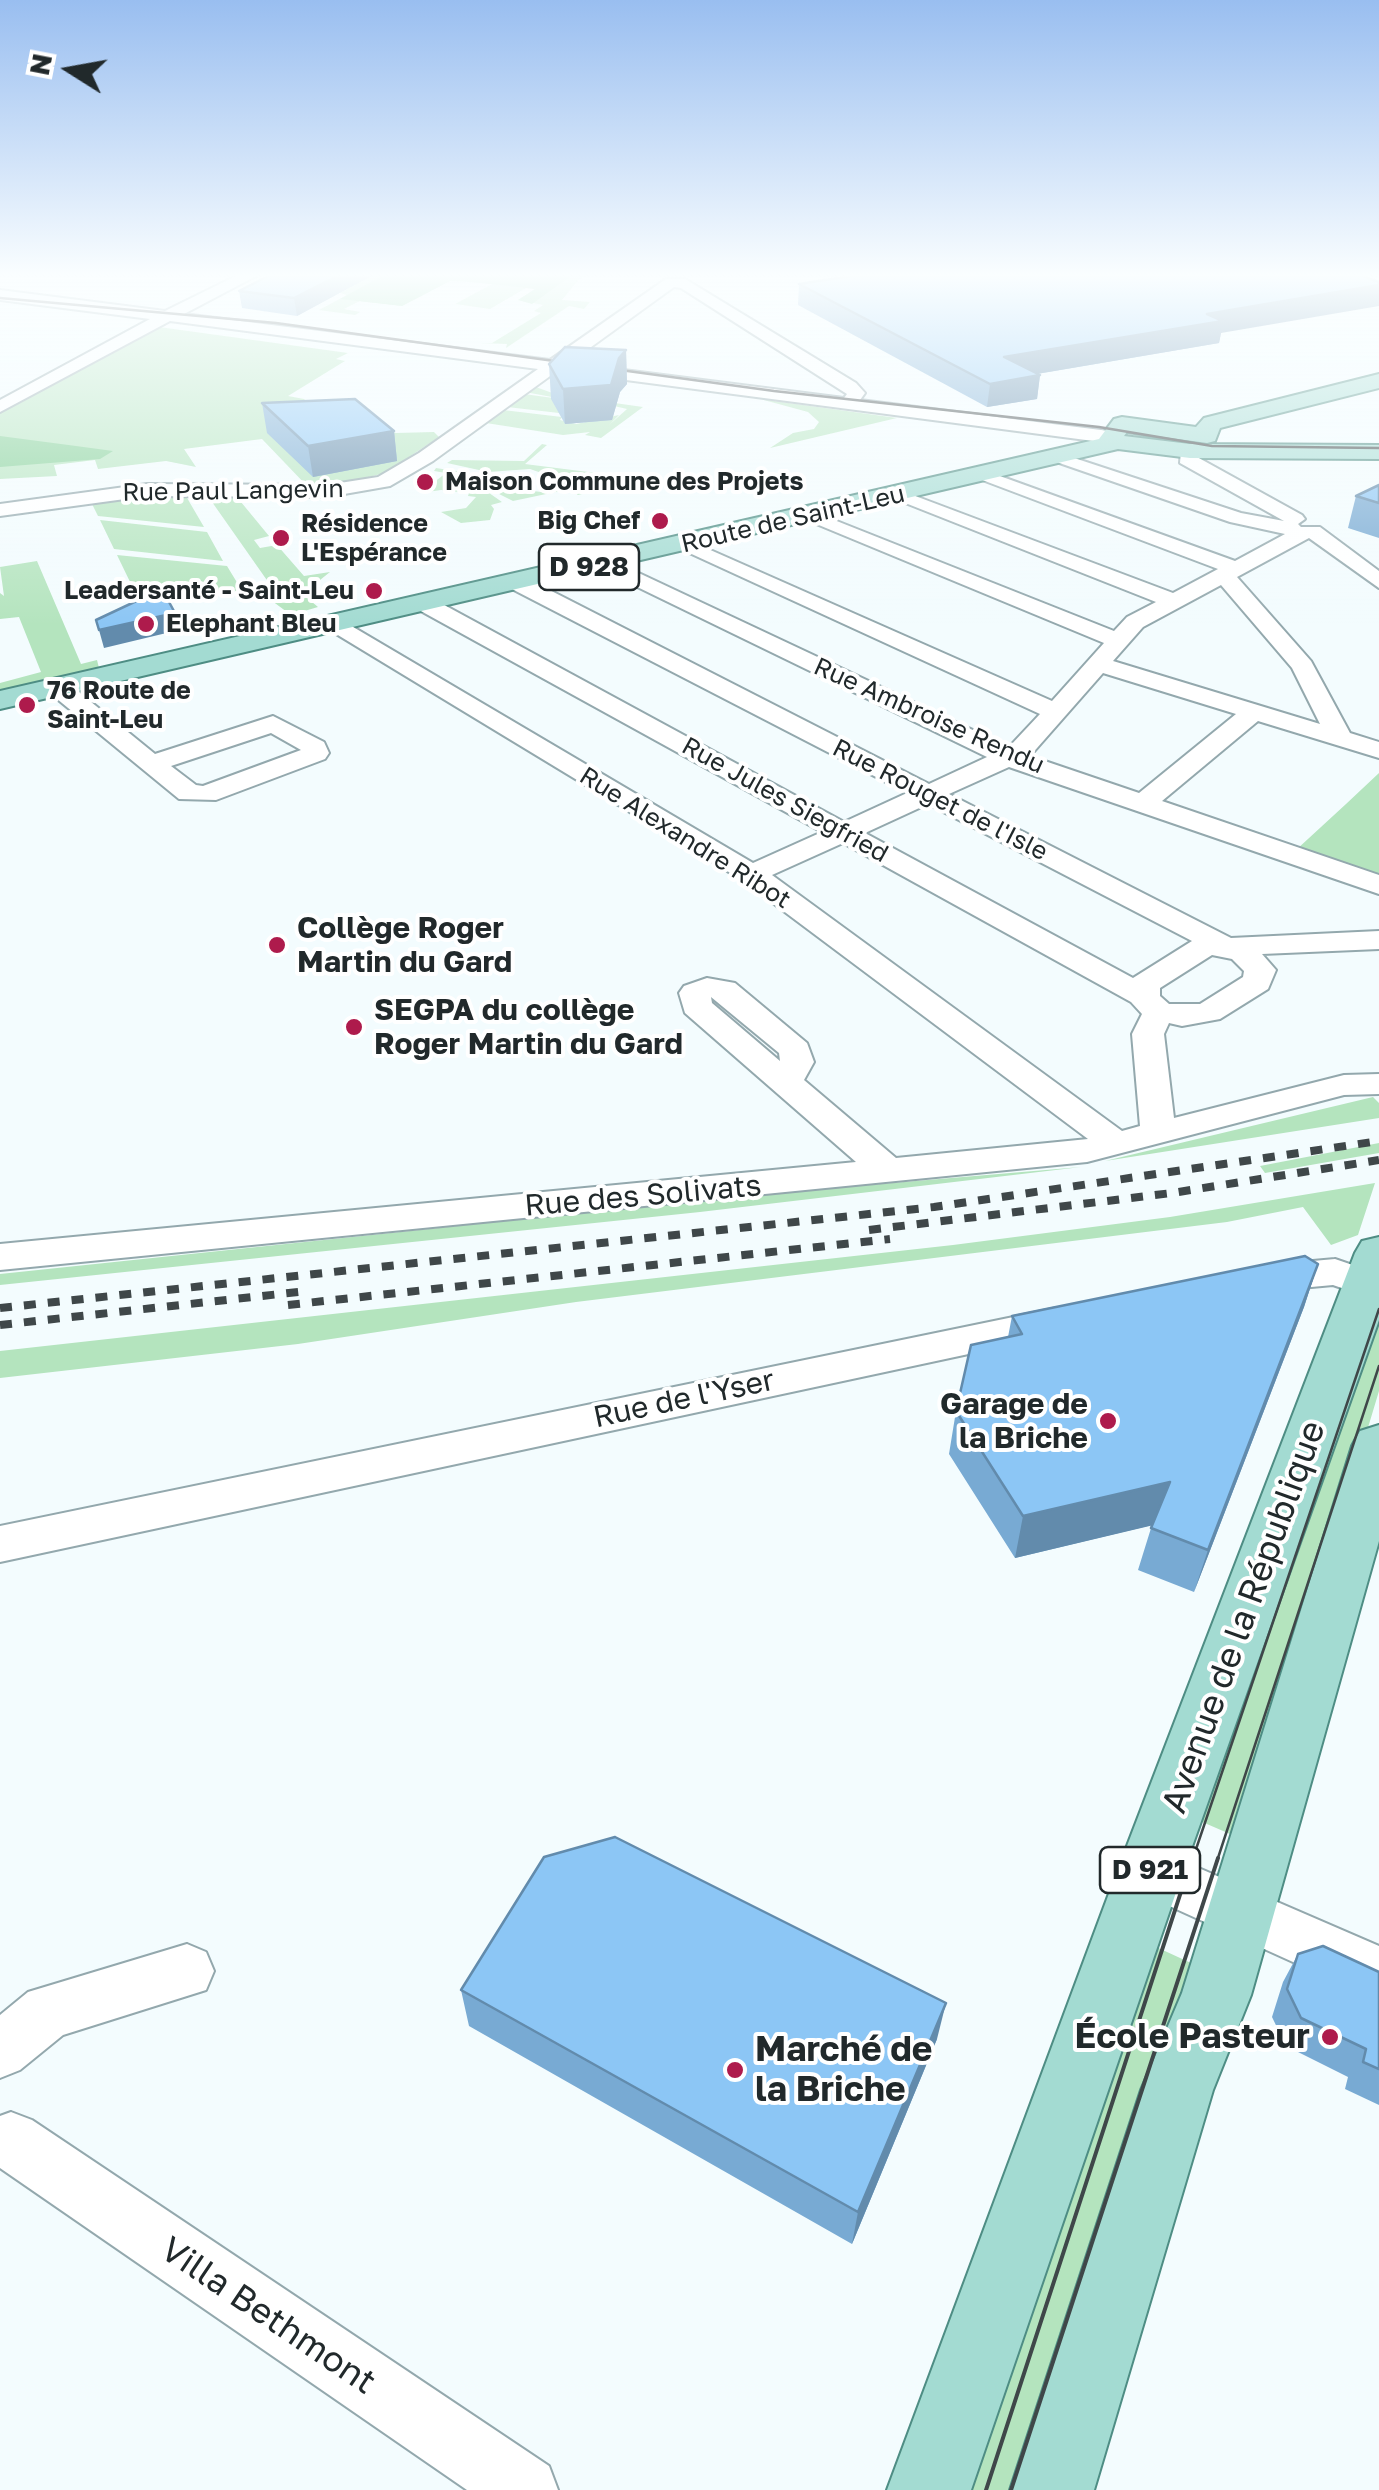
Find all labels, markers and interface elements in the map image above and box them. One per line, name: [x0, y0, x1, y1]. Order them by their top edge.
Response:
north arrow: [20, 20, 120, 120]
text: N: [22, 51, 58, 78]
place label: Maison Commune des Projets: [445, 467, 803, 497]
marker: Maison Commune des Projets: [414, 471, 436, 493]
street label: Rue Paul Langevin: [122, 474, 344, 508]
street label: Route de Saint-Leu: [678, 479, 908, 559]
place label: Big Chef: [537, 506, 640, 536]
place label: Résidence L'Espérance: [301, 509, 447, 568]
marker: Big Chef: [649, 510, 671, 532]
marker: Résidence L'Espérance: [270, 527, 292, 549]
road number: D 928: [539, 544, 639, 590]
place label: Leadersanté - Saint-Leu: [64, 576, 354, 606]
marker: Leadersanté - Saint-Leu: [363, 580, 385, 602]
place label: Elephant Bleu: [166, 609, 336, 639]
marker: Elephant Bleu: [135, 613, 157, 635]
street label: Rue Ambroise Rendu: [809, 652, 1049, 780]
place label: 76 Route de Saint-Leu: [47, 676, 191, 735]
marker: 76 Route de Saint-Leu: [16, 694, 38, 716]
street label: Rue Jules Siegfried: [677, 731, 893, 869]
street label: Rue Rouget de l'Isle: [827, 733, 1053, 867]
street label: Rue Alexandre Ribot: [574, 761, 796, 915]
place label: Collège Roger Martin du Gard: [297, 910, 512, 980]
marker: Collège Roger Martin du Gard: [266, 934, 288, 956]
place label: SEGPA du collège Roger Martin du Gard: [374, 992, 683, 1062]
marker: SEGPA du collège Roger Martin du Gard: [343, 1016, 365, 1038]
street label: Rue des Solivats: [523, 1168, 763, 1224]
street label: Rue de l'Yser: [590, 1362, 778, 1436]
place label: Garage de la Briche: [940, 1386, 1088, 1456]
marker: Garage de la Briche: [1097, 1410, 1119, 1432]
street label: Avenue de la République: [1153, 1415, 1335, 1819]
road number: D 921: [1100, 1847, 1200, 1893]
place label: École Pasteur: [1074, 2016, 1310, 2058]
marker: École Pasteur: [1319, 2026, 1341, 2048]
place label: Marché de la Briche: [755, 2029, 932, 2111]
marker: Marché de la Briche: [724, 2059, 746, 2081]
street label: Villa Bethmont: [153, 2229, 383, 2403]

